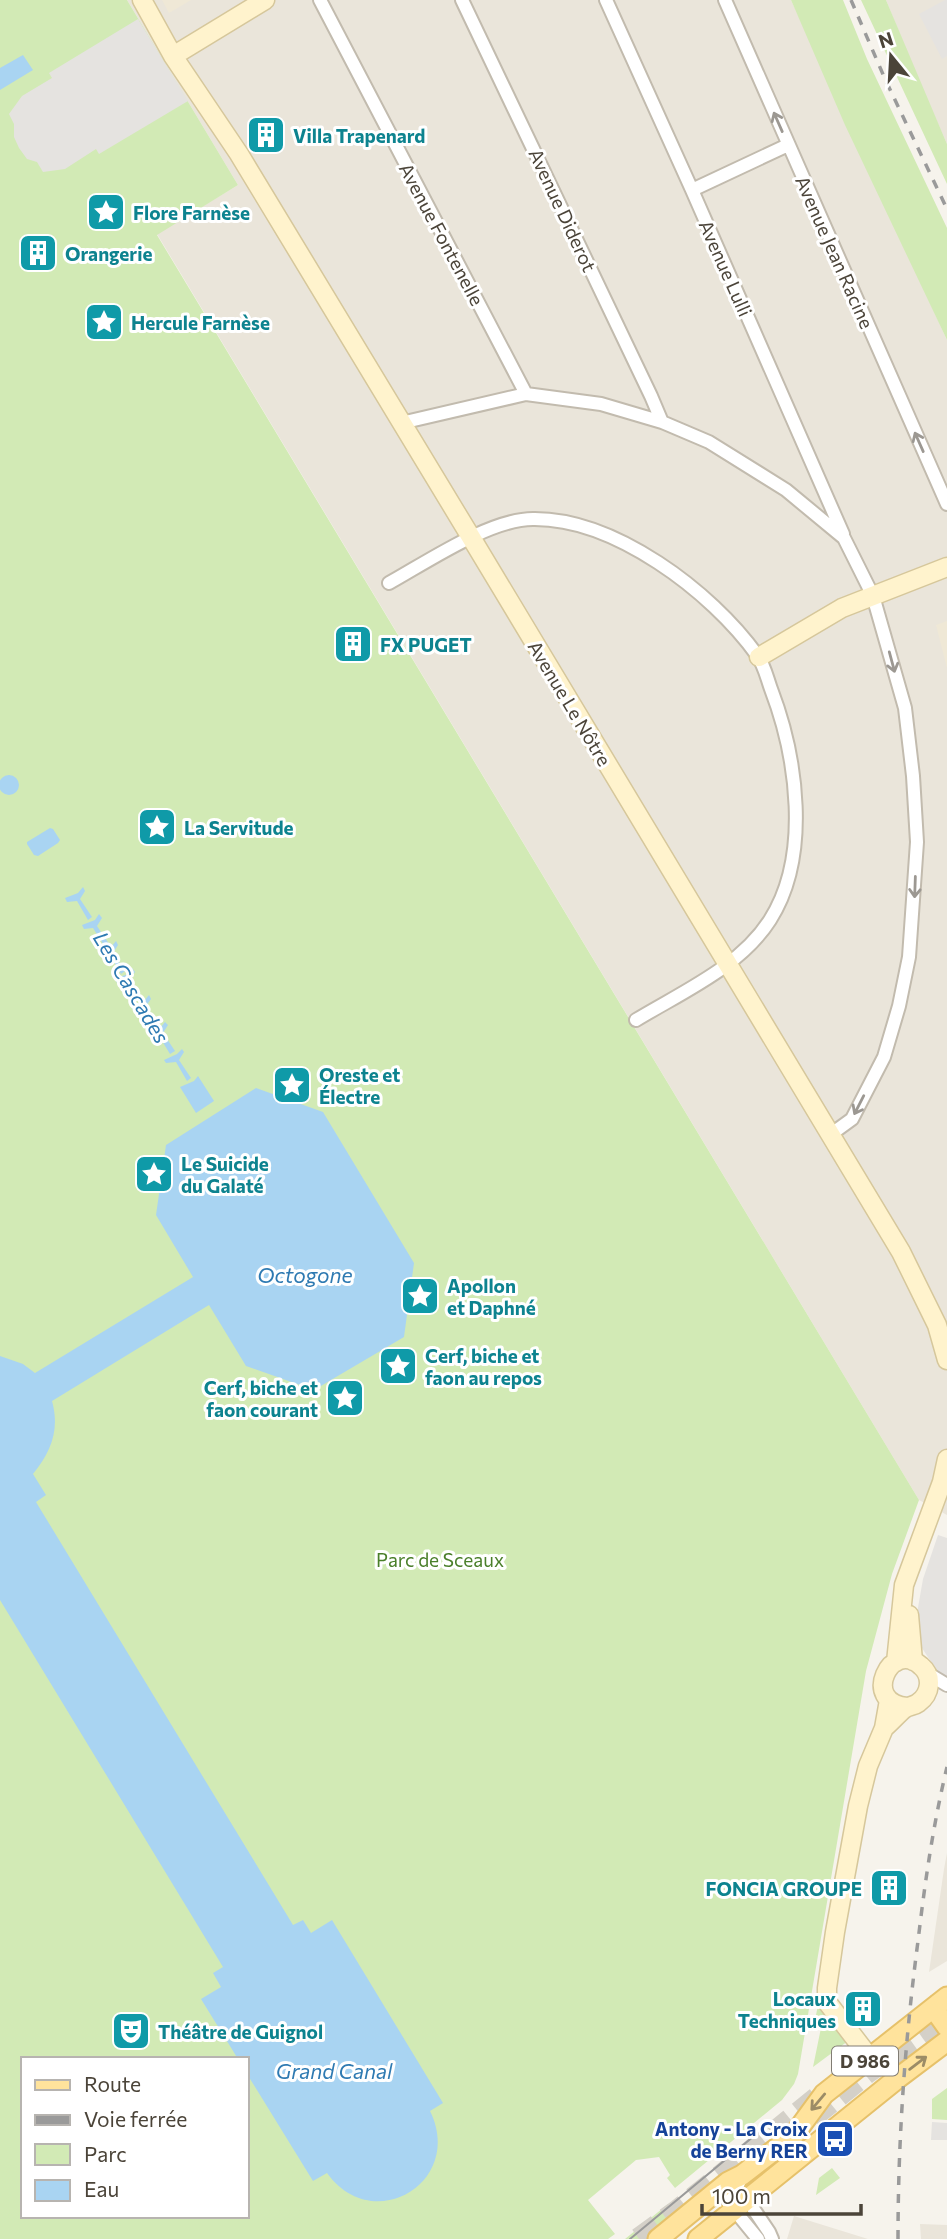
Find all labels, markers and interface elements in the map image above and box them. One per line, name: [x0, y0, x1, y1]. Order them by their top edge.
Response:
north arrow: [856, 21, 926, 91]
text: N: [875, 26, 896, 52]
one-way arrow: [771, 112, 784, 133]
building icon: Villa Trapenard: [245, 114, 287, 156]
place label: Villa Trapenard: [293, 124, 425, 147]
street label: Avenue Diderot: [524, 145, 602, 275]
street label: Avenue Fontenelle: [395, 159, 489, 309]
street label: Avenue Jean Racine: [791, 172, 879, 332]
place icon: Flore Farnèse: [85, 191, 127, 233]
place label: Flore Farnèse: [133, 201, 250, 224]
street label: Avenue Lulli: [695, 216, 757, 320]
building icon: Orangerie: [17, 232, 59, 274]
place label: Orangerie: [65, 242, 153, 265]
place icon: Hercule Farnèse: [83, 301, 125, 343]
place label: Hercule Farnèse: [131, 311, 270, 334]
one-way arrow: [912, 432, 925, 453]
building icon: FX PUGET: [332, 623, 374, 665]
place label: FX PUGET: [380, 633, 472, 656]
street label: Avenue Le Nôtre: [524, 636, 616, 770]
one-way arrow: [886, 650, 899, 673]
place icon: La Servitude: [136, 806, 178, 848]
place label: La Servitude: [184, 816, 294, 839]
one-way arrow: [908, 875, 921, 898]
water label: Les Cascades: [89, 927, 175, 1047]
place label: Oreste et Électre: [319, 1063, 400, 1108]
place icon: Oreste et Électre: [271, 1064, 313, 1106]
one-way arrow: [852, 1094, 866, 1115]
place label: Le Suicide du Galaté: [181, 1152, 269, 1197]
place icon: Le Suicide du Galaté: [133, 1153, 175, 1195]
water label: Octogone: [257, 1262, 353, 1287]
place label: Apollon et Daphné: [447, 1274, 536, 1319]
place icon: Apollon et Daphné: [399, 1275, 441, 1317]
place label: Cerf, biche et faon au repos: [425, 1344, 542, 1389]
place icon: Cerf, biche et faon au repos: [377, 1345, 419, 1387]
place label: Cerf, biche et faon courant: [204, 1376, 318, 1421]
place icon: Cerf, biche et faon courant: [324, 1377, 366, 1419]
park label: Parc de Sceaux: [376, 1548, 504, 1571]
building icon: FONCIA GROUPE: [868, 1867, 910, 1909]
place label: FONCIA GROUPE: [706, 1877, 862, 1900]
place label: Locaux Techniques: [738, 1987, 836, 2032]
building icon: Locaux Techniques: [842, 1988, 884, 2030]
theatre icon: Théâtre de Guignol: [110, 2010, 152, 2052]
place label: Théâtre de Guignol: [158, 2020, 323, 2043]
road number: D 986: [832, 2047, 898, 2076]
one-way arrow: [908, 2055, 927, 2070]
legend: [21, 2057, 248, 2218]
water label: Grand Canal: [276, 2058, 393, 2083]
text: Route: [84, 2071, 141, 2096]
one-way arrow: [810, 2092, 826, 2110]
text: Voie ferrée: [84, 2106, 187, 2131]
place label: Antony - La Croix de Berny RER: [655, 2117, 808, 2162]
bus stop icon: Antony - La Croix de Berny RER: [814, 2118, 856, 2160]
text: Parc: [84, 2141, 127, 2166]
scale bar: [702, 2172, 861, 2216]
text: Eau: [84, 2176, 119, 2201]
text: 100 m: [712, 2183, 771, 2208]

